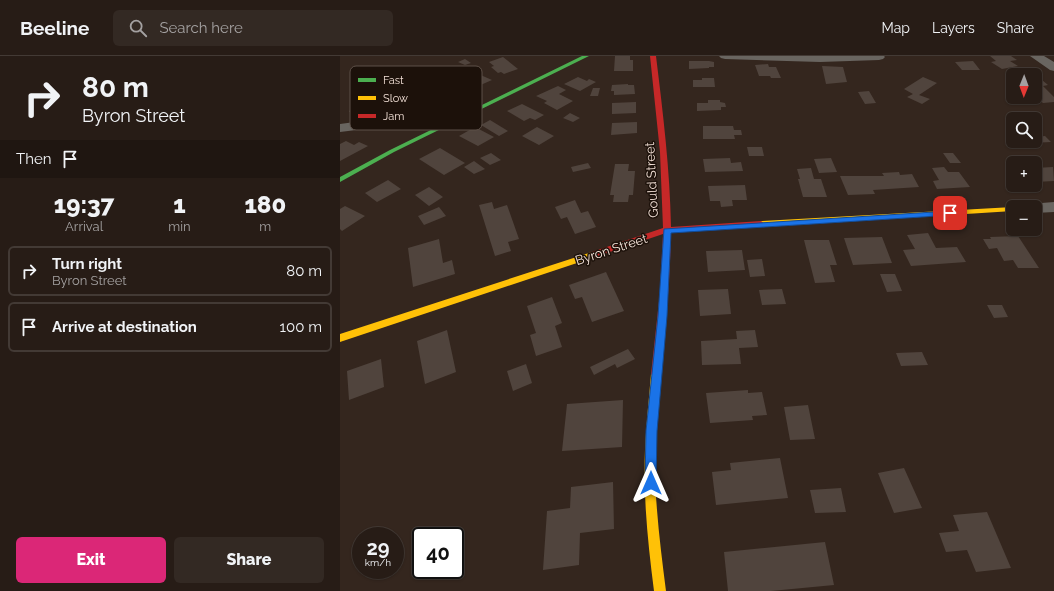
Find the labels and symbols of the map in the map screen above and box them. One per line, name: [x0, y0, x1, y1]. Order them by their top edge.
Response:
legend: [350, 66, 482, 130]
north arrow: [1006, 68, 1042, 104]
text: Fast: [383, 74, 404, 87]
text: Slow: [383, 92, 408, 105]
text: Jam: [383, 110, 404, 123]
street label: Gould Street: [642, 141, 661, 218]
pin: [933, 196, 967, 230]
street label: Byron Street: [573, 231, 650, 268]
position arrow: [630, 462, 672, 504]
speed limit sign: 40: [412, 527, 464, 579]

